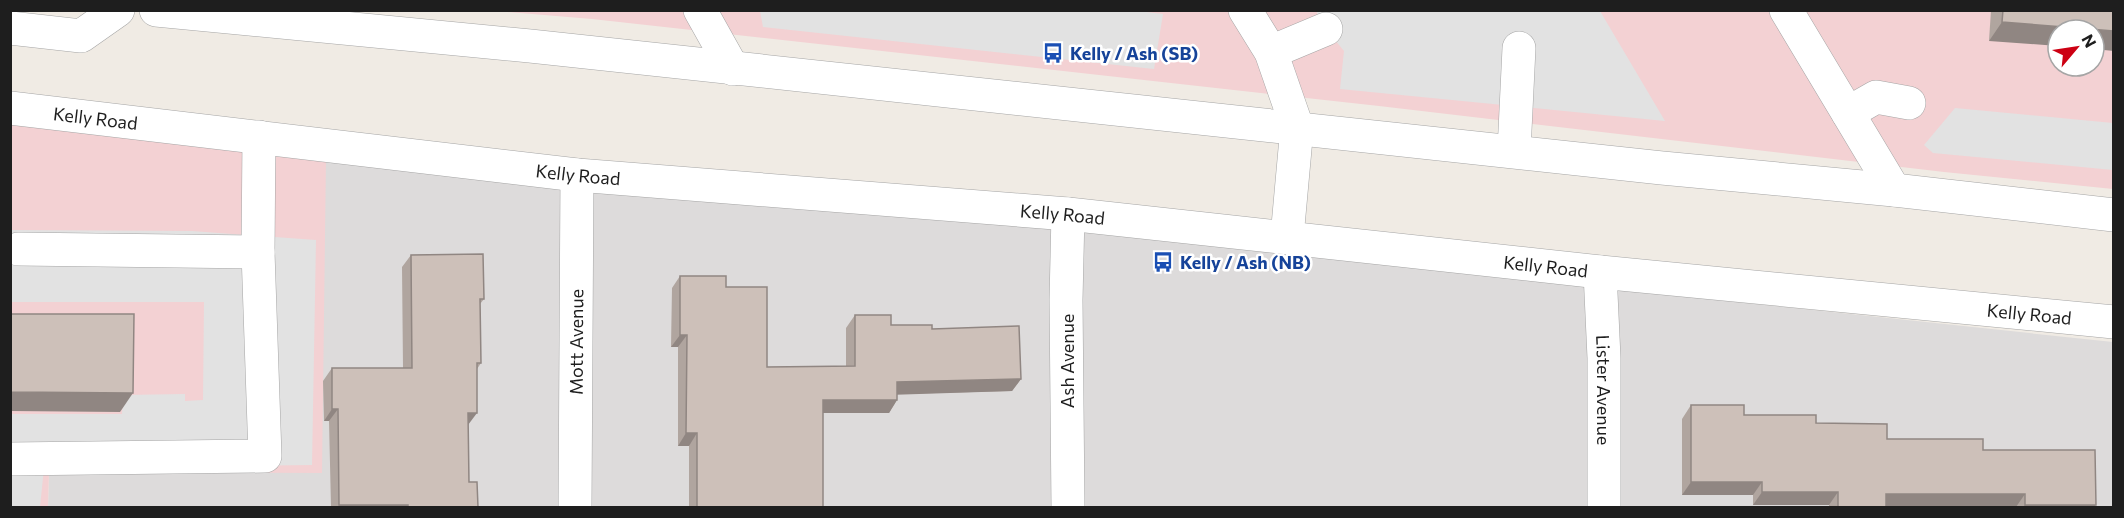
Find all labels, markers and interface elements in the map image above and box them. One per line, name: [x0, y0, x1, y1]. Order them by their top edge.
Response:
north arrow: [2046, 18, 2106, 78]
text: N: [2078, 31, 2101, 50]
bus stop icon: Kelly / Ash (SB): [1041, 41, 1065, 65]
place label: Kelly / Ash (SB): [1070, 42, 1198, 64]
street label: Kelly Road: [52, 102, 139, 134]
street label: Kelly Road: [535, 159, 621, 189]
street label: Kelly Road: [1019, 199, 1106, 229]
bus stop icon: Kelly / Ash (NB): [1151, 250, 1175, 274]
place label: Kelly / Ash (NB): [1180, 251, 1311, 273]
street label: Kelly Road: [1502, 251, 1589, 282]
street label: Mott Avenue: [565, 289, 587, 395]
street label: Kelly Road: [1986, 299, 2073, 329]
street label: Ash Avenue: [1056, 314, 1078, 408]
street label: Lister Avenue: [1592, 334, 1615, 445]

